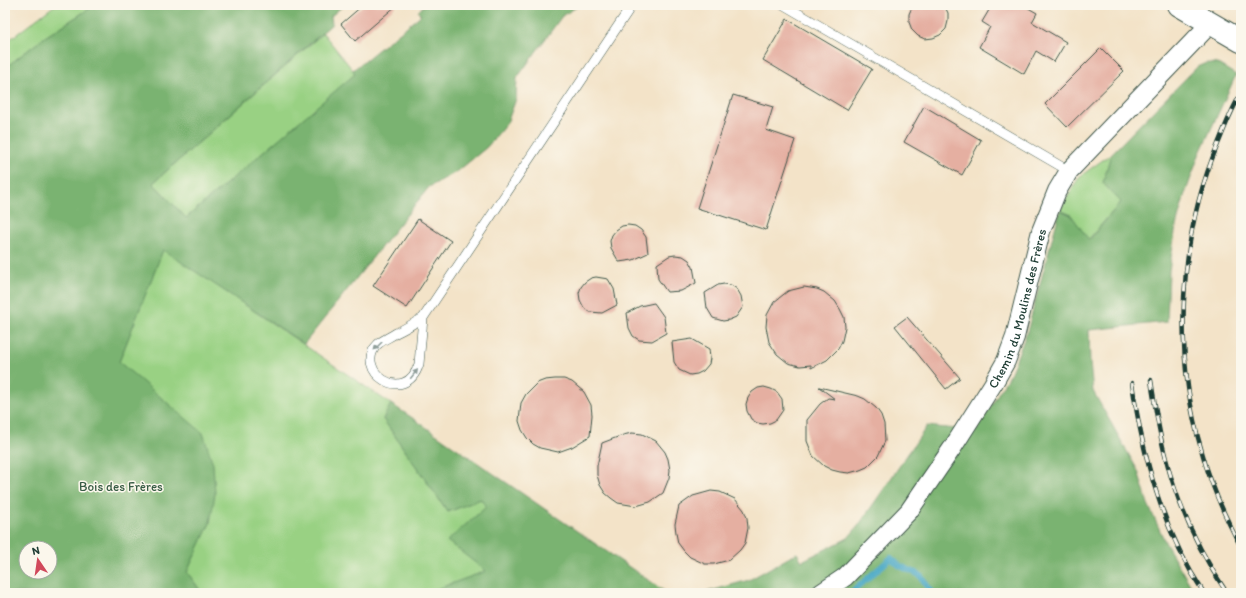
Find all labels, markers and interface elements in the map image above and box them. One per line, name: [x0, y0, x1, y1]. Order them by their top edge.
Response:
street label: Chemin du Moulins des Frères: [985, 227, 1049, 391]
one-way arrow: [373, 341, 383, 350]
one-way arrow: [409, 368, 418, 379]
park label: Bois des Frères: [79, 479, 163, 494]
north arrow: [18, 540, 58, 580]
text: N: [31, 544, 41, 558]

